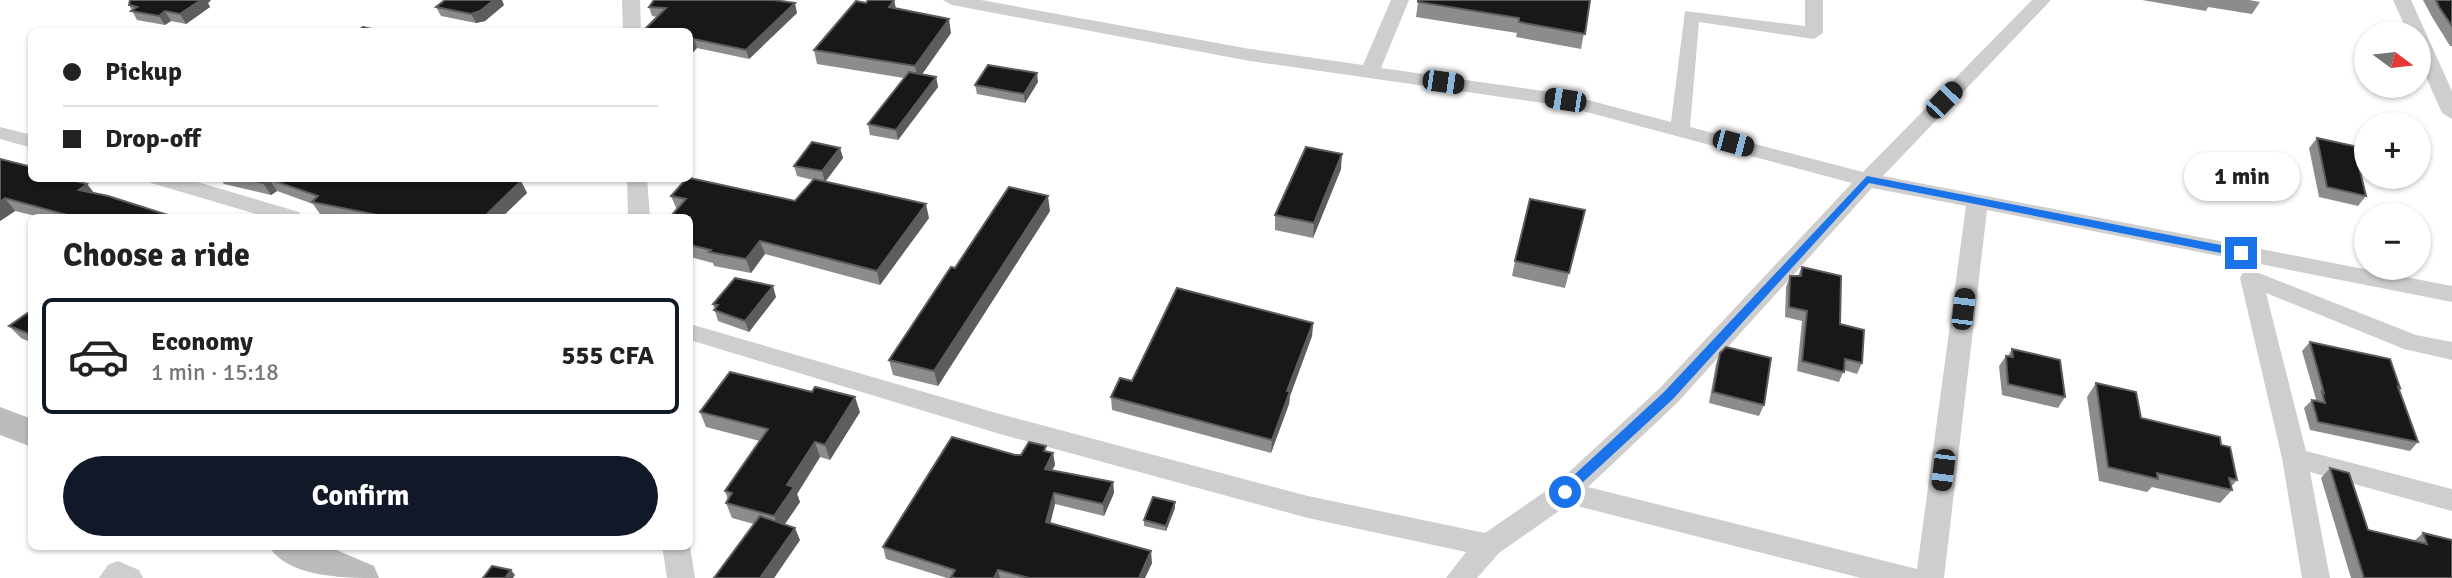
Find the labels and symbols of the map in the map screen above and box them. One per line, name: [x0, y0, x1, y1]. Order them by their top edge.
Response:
north arrow: [2354, 21, 2431, 98]
car: [1421, 69, 1466, 95]
car: [1922, 78, 1967, 122]
car: [1543, 86, 1588, 114]
car: [1710, 127, 1757, 159]
callout: 1 min: [2183, 152, 2299, 201]
route end: [2225, 237, 2257, 269]
car: [1951, 287, 1976, 331]
car: [1931, 448, 1956, 492]
route start: [1549, 476, 1581, 508]

